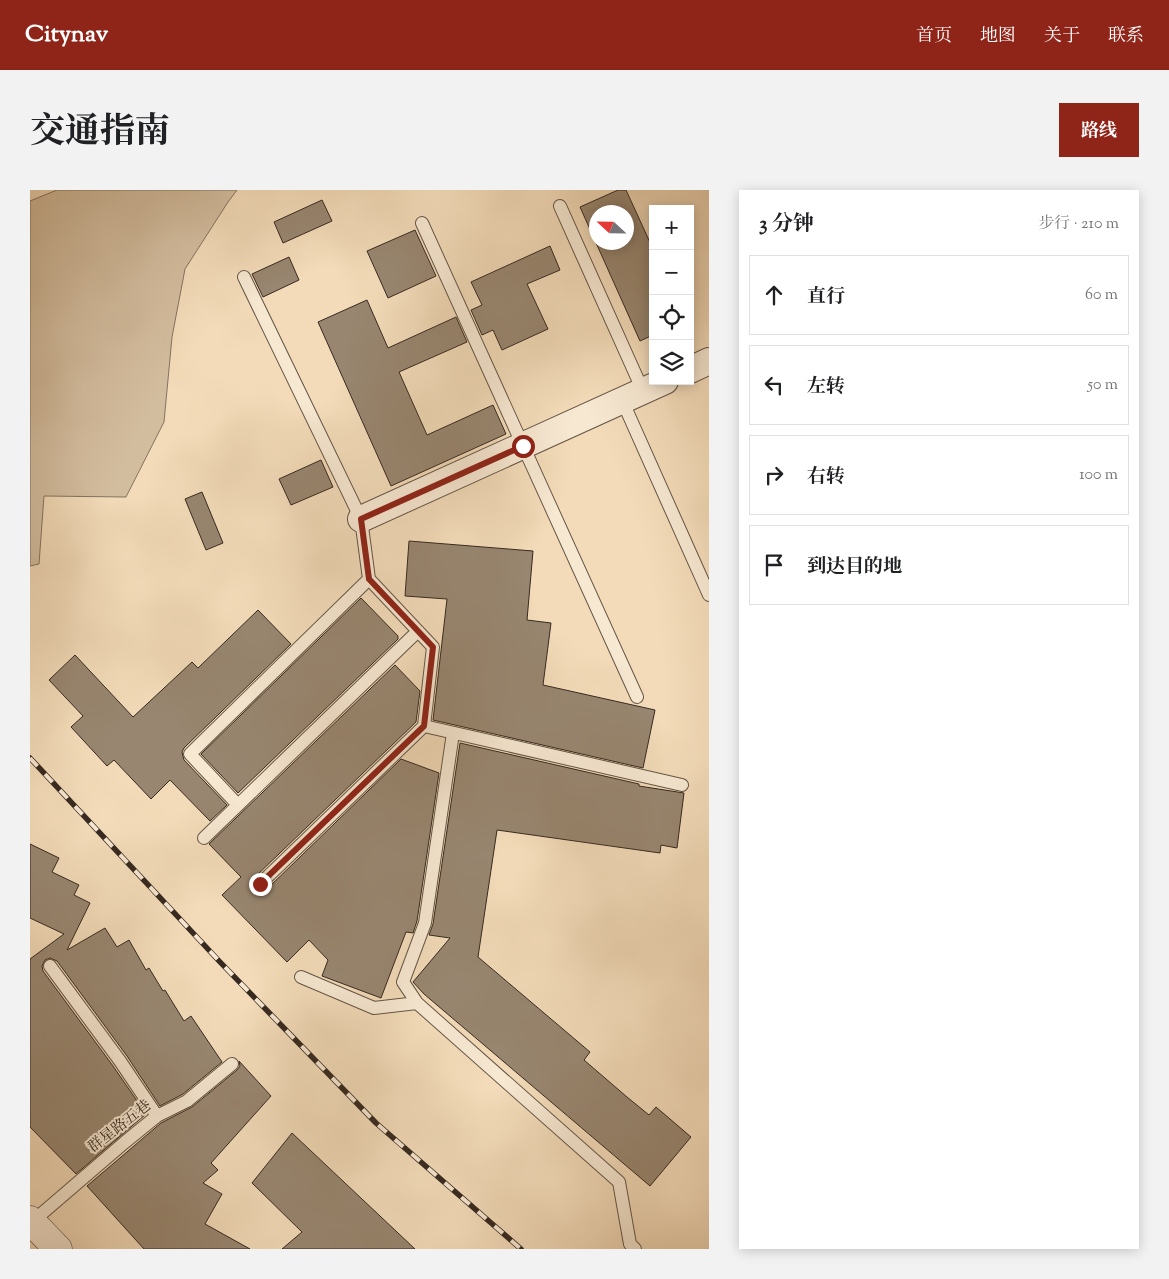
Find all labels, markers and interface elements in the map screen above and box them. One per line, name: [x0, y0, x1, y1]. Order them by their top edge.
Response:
text: Citynav: [25, 18, 108, 52]
text: 首页: [916, 24, 952, 50]
text: 地图: [980, 24, 1016, 50]
text: 关于: [1044, 24, 1080, 50]
text: 联系: [1108, 24, 1144, 50]
button: 路线: [1059, 103, 1139, 157]
text: 交通指南: [30, 108, 170, 159]
north arrow: [589, 205, 634, 250]
map controls: [649, 205, 694, 385]
button: +: [649, 205, 694, 250]
text: 3 分钟: [759, 210, 814, 240]
text: 步行 · 210 m: [1038, 213, 1119, 236]
button: −: [649, 250, 694, 295]
icon: ahead: [760, 281, 788, 309]
text: 直行: [807, 284, 845, 311]
text: 60 m: [1085, 284, 1118, 307]
button: locate: [649, 295, 694, 340]
button: layers: [649, 340, 694, 385]
icon: left: [760, 371, 788, 399]
text: 左转: [807, 374, 845, 401]
text: 50 m: [1087, 374, 1118, 397]
route start: [512, 435, 535, 458]
icon: right: [760, 461, 788, 489]
text: 右转: [807, 464, 845, 491]
text: 100 m: [1079, 464, 1118, 487]
icon: arrive: [760, 551, 788, 579]
text: 到达目的地: [807, 554, 902, 581]
route end: [249, 873, 272, 896]
street label: 群星路五巷: [84, 1096, 156, 1158]

